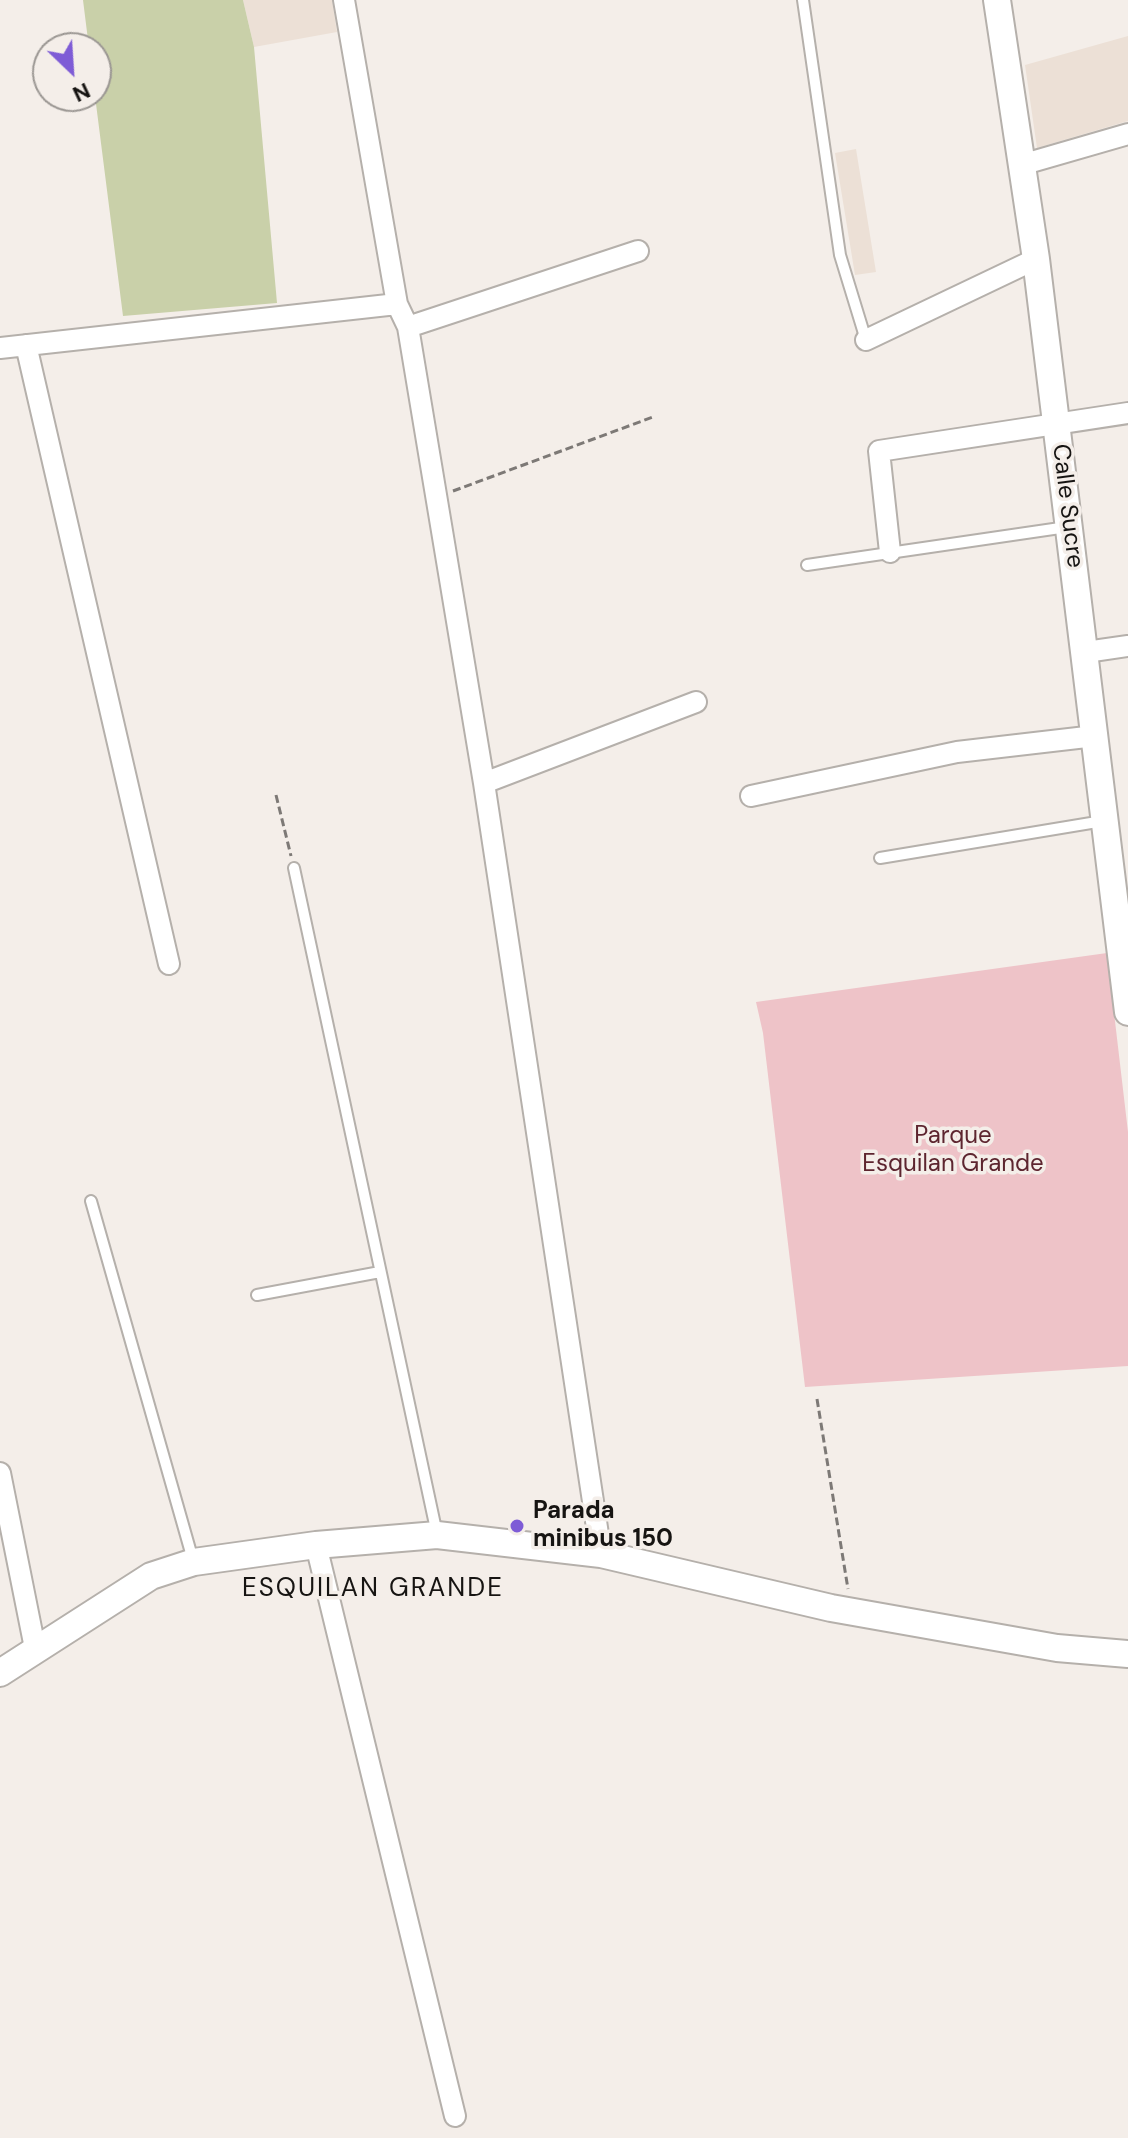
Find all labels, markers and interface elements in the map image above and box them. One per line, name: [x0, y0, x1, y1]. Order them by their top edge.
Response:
north arrow: [32, 32, 112, 112]
text: N: [68, 76, 95, 109]
street label: Calle Sucre: [1045, 442, 1089, 570]
park label: Parque Esquilan Grande: [862, 1123, 1044, 1179]
place label: Parada minibus 150: [533, 1498, 673, 1554]
marker: Parada minibus 150: [508, 1517, 526, 1535]
district label: ESQUILAN GRANDE: [242, 1573, 504, 1605]

